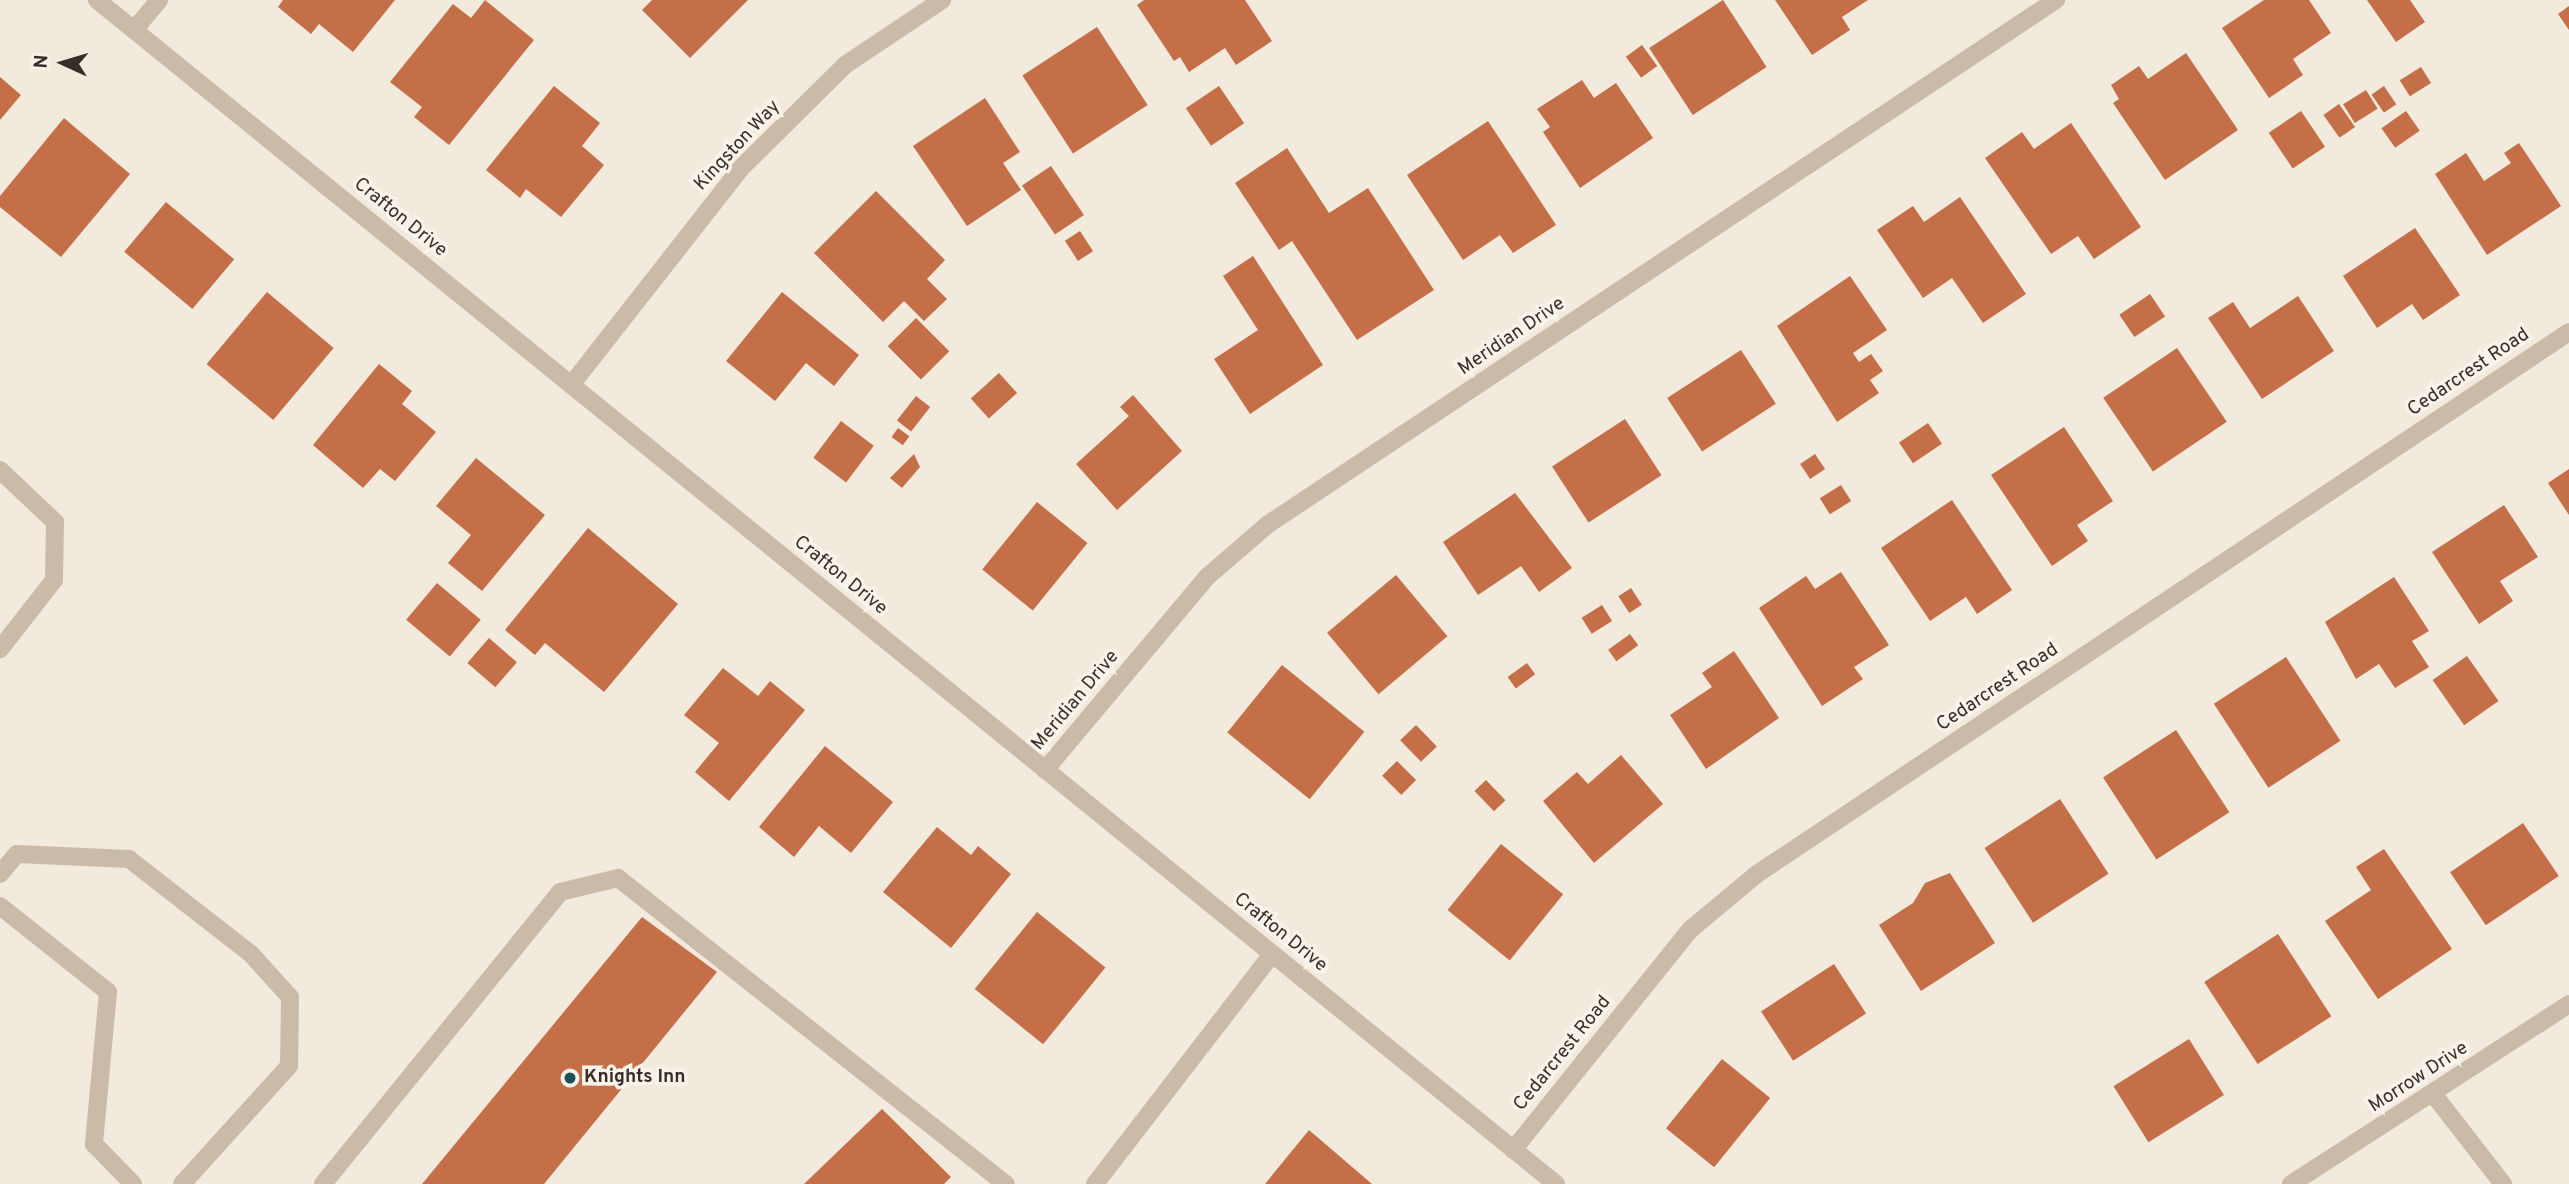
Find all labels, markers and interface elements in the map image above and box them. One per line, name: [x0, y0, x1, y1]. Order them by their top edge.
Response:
north arrow: [28, 28, 98, 98]
text: N: [30, 54, 54, 69]
street label: Kingston Way: [690, 96, 786, 196]
street label: Crafton Drive: [349, 173, 451, 263]
street label: Meridian Drive: [1454, 293, 1570, 381]
street label: Cedarcrest Road: [2404, 324, 2534, 422]
street label: Crafton Drive: [789, 531, 891, 621]
street label: Cedarcrest Road: [1933, 639, 2063, 737]
street label: Meridian Drive: [1027, 646, 1125, 756]
street label: Crafton Drive: [1229, 888, 1331, 978]
street label: Cedarcrest Road: [1510, 992, 1616, 1116]
street label: Morrow Drive: [2365, 1038, 2473, 1118]
place label: Knights Inn: [584, 1067, 686, 1089]
marker: Knights Inn: [562, 1070, 578, 1086]

